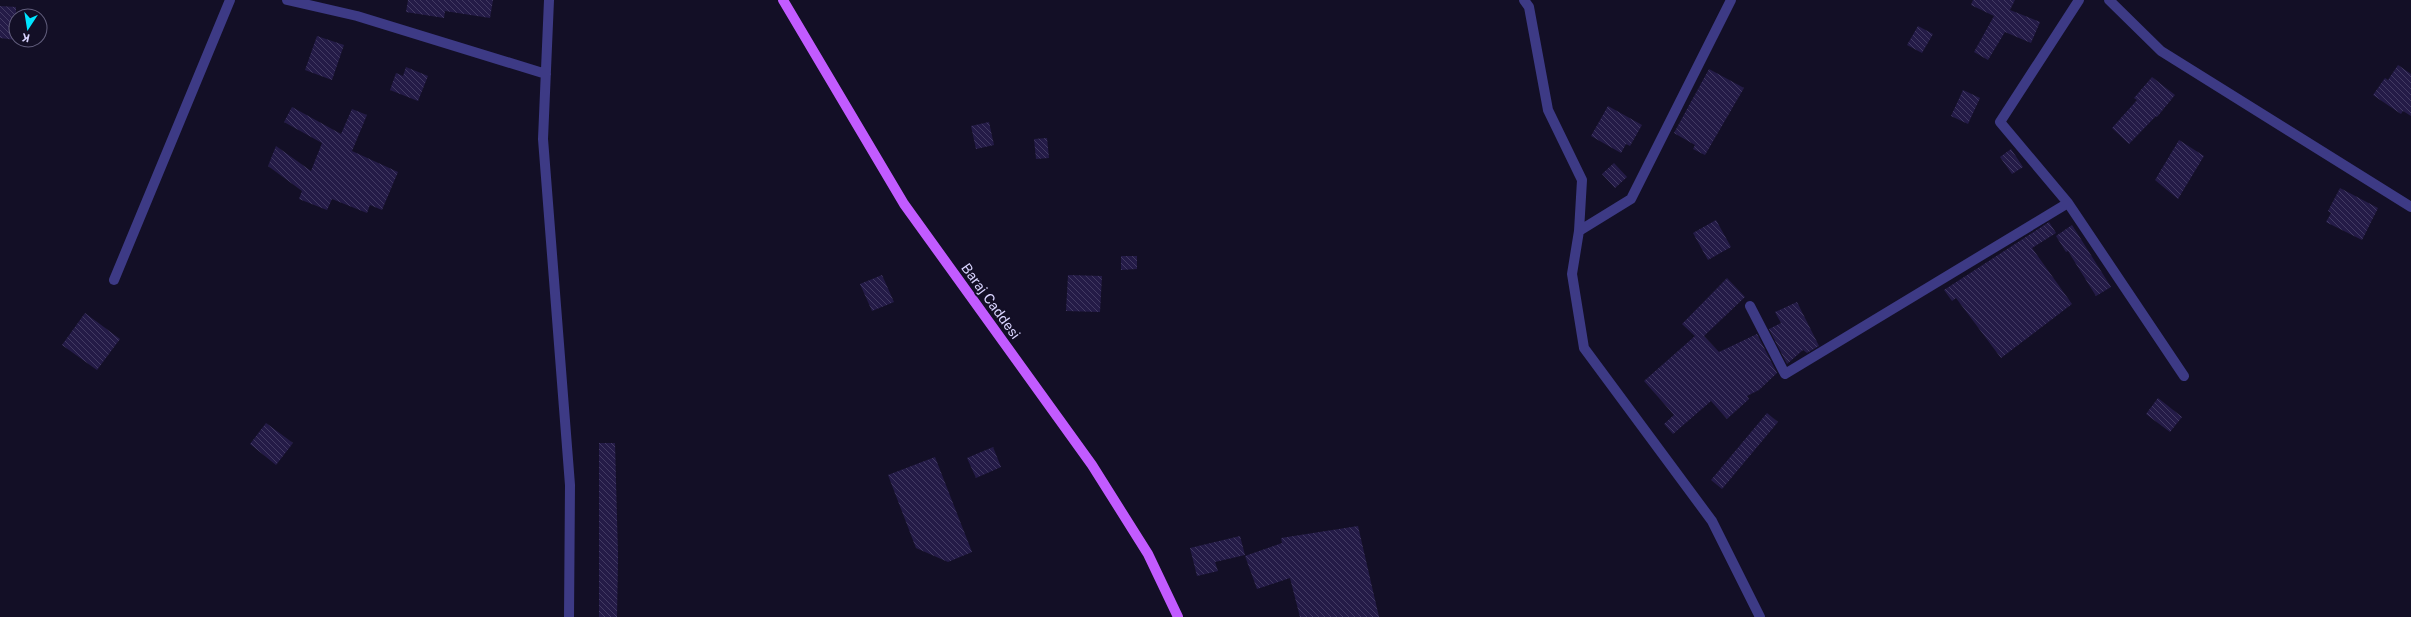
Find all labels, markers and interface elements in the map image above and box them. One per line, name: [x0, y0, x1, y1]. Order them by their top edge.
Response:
north arrow: [8, 8, 48, 48]
text: K: [21, 31, 31, 44]
street label: Baraj Caddesi: [958, 260, 1024, 342]

